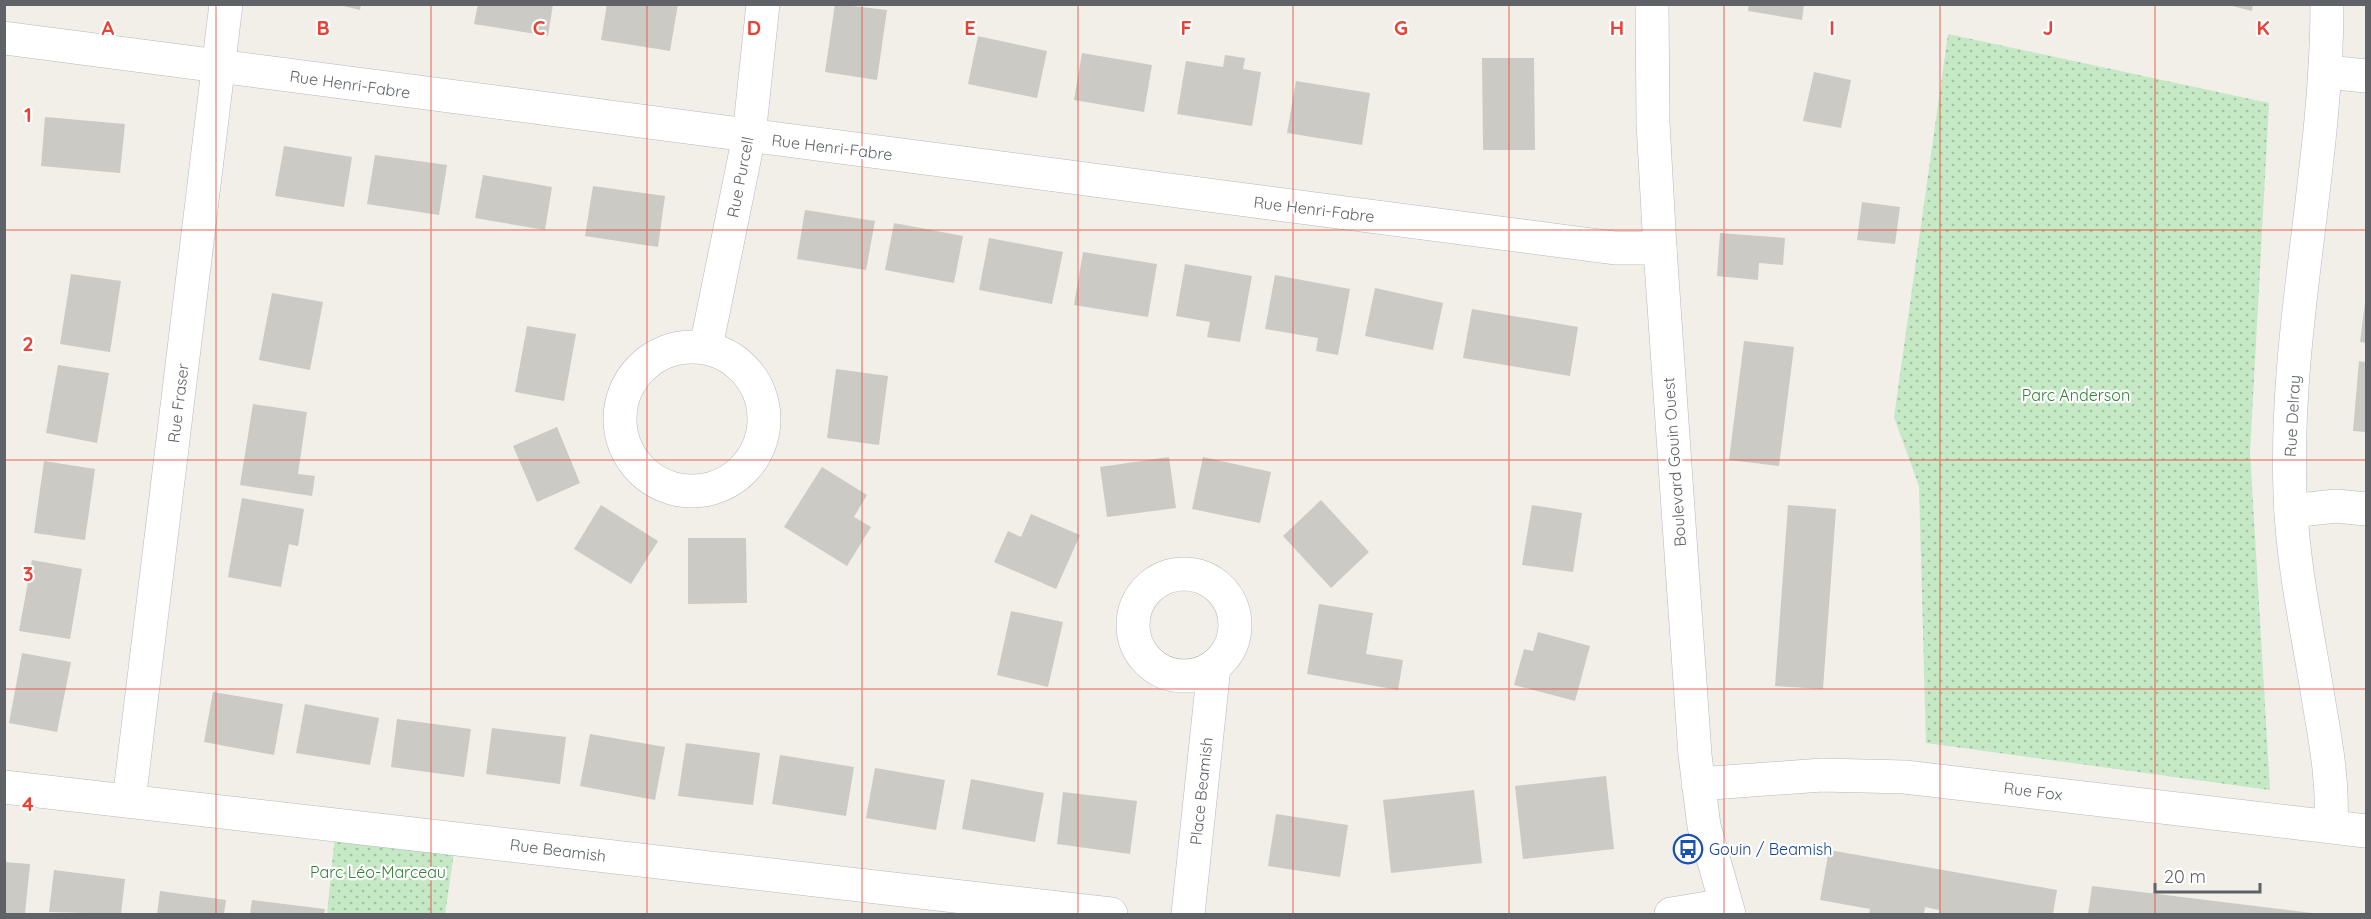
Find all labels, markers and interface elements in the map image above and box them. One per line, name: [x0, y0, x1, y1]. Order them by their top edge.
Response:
text: A: [102, 15, 115, 40]
text: B: [316, 15, 330, 40]
text: C: [533, 15, 546, 40]
text: D: [747, 15, 761, 40]
text: E: [964, 15, 976, 40]
text: F: [1180, 15, 1192, 40]
text: G: [1394, 15, 1408, 40]
text: H: [1610, 15, 1624, 40]
text: I: [1829, 15, 1835, 40]
text: J: [2042, 15, 2054, 40]
text: K: [2256, 15, 2270, 40]
street label: Rue Henri-Fabre: [288, 66, 412, 102]
text: 1: [24, 102, 32, 127]
street label: Rue Henri-Fabre: [770, 130, 894, 164]
street label: Rue Purcell: [722, 135, 758, 219]
street label: Rue Henri-Fabre: [1252, 192, 1376, 226]
text: 2: [22, 331, 34, 356]
street label: Rue Fraser: [163, 362, 193, 444]
street label: Rue Delray: [2280, 374, 2304, 458]
street label: Boulevard Gouin Ouest: [1658, 377, 1690, 547]
park label: Parc Anderson: [2022, 385, 2130, 405]
text: 3: [23, 561, 33, 586]
street label: Place Beamish: [1185, 736, 1217, 846]
street label: Rue Fox: [2002, 777, 2064, 805]
text: 4: [22, 791, 34, 816]
bus stop icon: Gouin / Beamish: [1672, 833, 1704, 865]
street label: Rue Beamish: [509, 834, 607, 866]
place label: Gouin / Beamish: [1709, 839, 1832, 859]
scale bar: [2155, 856, 2260, 894]
park label: Parc Léo-Marceau: [310, 862, 446, 882]
text: 20 m: [2164, 865, 2206, 888]

